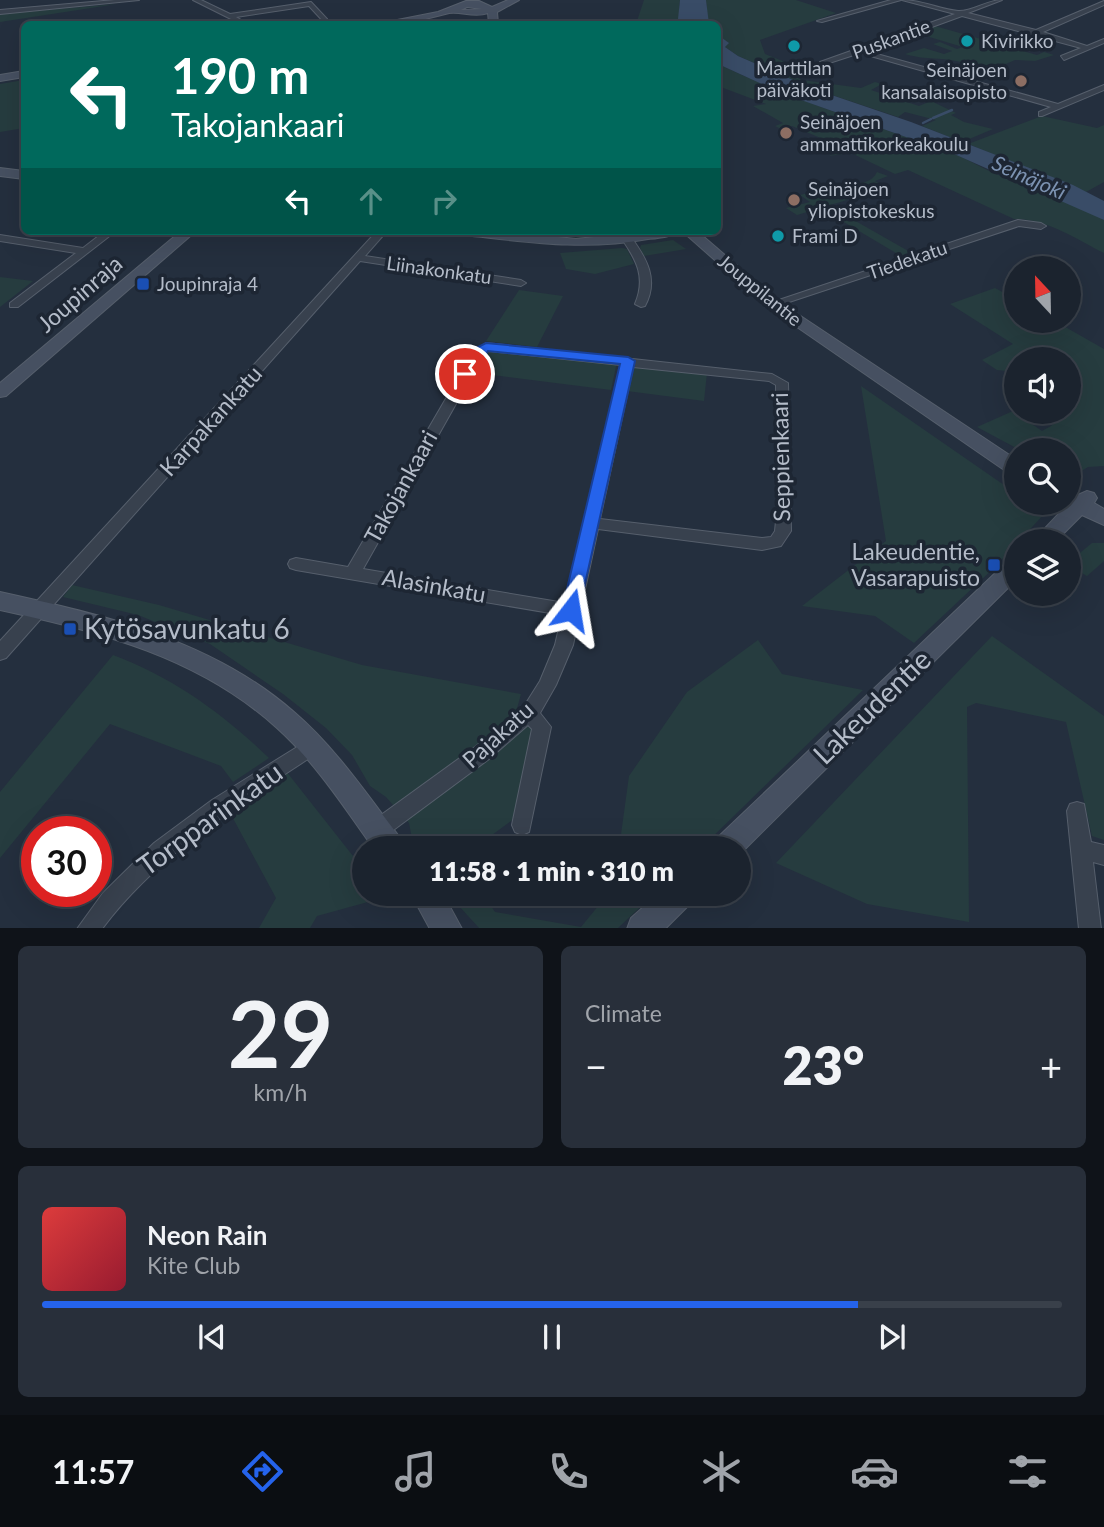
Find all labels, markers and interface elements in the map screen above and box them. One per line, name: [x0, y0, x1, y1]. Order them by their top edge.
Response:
street label: Puskantie: [849, 14, 933, 63]
place label: Kivirikko: [981, 29, 1054, 52]
marker: Kivirikko: [959, 33, 975, 49]
marker: Marttilan päiväkoti: [786, 38, 802, 54]
text: 190 m: [171, 46, 309, 104]
icon: left: [56, 49, 147, 140]
place label: Marttilan päiväkoti: [756, 56, 832, 101]
place label: Seinäjoen kansalaisopisto: [881, 58, 1007, 103]
marker: Seinäjoen kansalaisopisto: [1013, 73, 1029, 89]
text: Takojankaari: [171, 105, 344, 144]
place label: Seinäjoen ammattikorkeakoulu: [800, 110, 969, 155]
marker: Seinäjoen ammattikorkeakoulu: [778, 125, 794, 141]
water label: Seinäjoki: [989, 149, 1070, 204]
place label: Seinäjoen yliopistokeskus: [808, 177, 934, 222]
icon: left: [279, 182, 317, 220]
icon: ahead: [352, 182, 390, 220]
icon: right: [425, 182, 463, 220]
marker: Seinäjoen yliopistokeskus: [786, 192, 802, 208]
place label: Frami D: [792, 224, 858, 247]
marker: Frami D: [770, 228, 786, 244]
street label: Tiedekatu: [864, 235, 950, 284]
street label: Joupinraja: [31, 249, 127, 338]
street label: Jouppilantie: [714, 249, 807, 330]
street label: Liinakonkatu: [385, 251, 493, 288]
north arrow: [1004, 256, 1082, 332]
map controls: [1004, 256, 1081, 606]
place label: Joupinraja 4: [157, 272, 258, 295]
marker: Joupinraja 4: [135, 276, 151, 292]
pin: [435, 344, 495, 404]
button: sound: [1004, 347, 1081, 424]
icon: arrive: [446, 355, 484, 393]
street label: Karpakankatu: [153, 359, 267, 481]
street label: Seppienkaari: [765, 392, 795, 522]
street label: Takojankaari: [358, 425, 443, 548]
button: search: [1004, 438, 1081, 515]
button: layers: [1004, 529, 1081, 606]
place label: Lakeudentie, Vasarapuisto: [851, 537, 980, 591]
marker: Lakeudentie, Vasarapuisto: [986, 557, 1002, 573]
street label: Alasinkatu: [380, 562, 488, 608]
position arrow: [534, 573, 608, 647]
place label: Kytösavunkatu 6: [84, 611, 290, 645]
marker: Kytösavunkatu 6: [62, 621, 78, 637]
street label: Lakeudentie: [806, 642, 937, 771]
street label: Pajakatu: [456, 695, 539, 773]
street label: Torpparinkatu: [130, 754, 288, 882]
speed limit sign: 30: [21, 816, 112, 907]
text: 11:58 · 1 min · 310 m: [429, 855, 674, 887]
text: 29: [228, 978, 333, 1087]
text: Climate: [585, 999, 662, 1027]
text: 23°: [783, 1034, 864, 1096]
text: −: [585, 1043, 607, 1089]
text: +: [1040, 1043, 1062, 1089]
text: km/h: [254, 1078, 307, 1106]
text: Neon Rain: [147, 1219, 267, 1251]
text: Kite Club: [147, 1251, 240, 1279]
icon: previous: [193, 1318, 231, 1356]
icon: pause: [533, 1318, 571, 1356]
icon: next: [873, 1318, 911, 1356]
icon: directions: [238, 1447, 287, 1496]
icon: music: [391, 1447, 440, 1496]
icon: phone: [544, 1447, 593, 1496]
icon: climate: [697, 1447, 746, 1496]
icon: car: [850, 1447, 899, 1496]
icon: filters: [1003, 1447, 1052, 1496]
text: 11:57: [52, 1452, 134, 1491]

